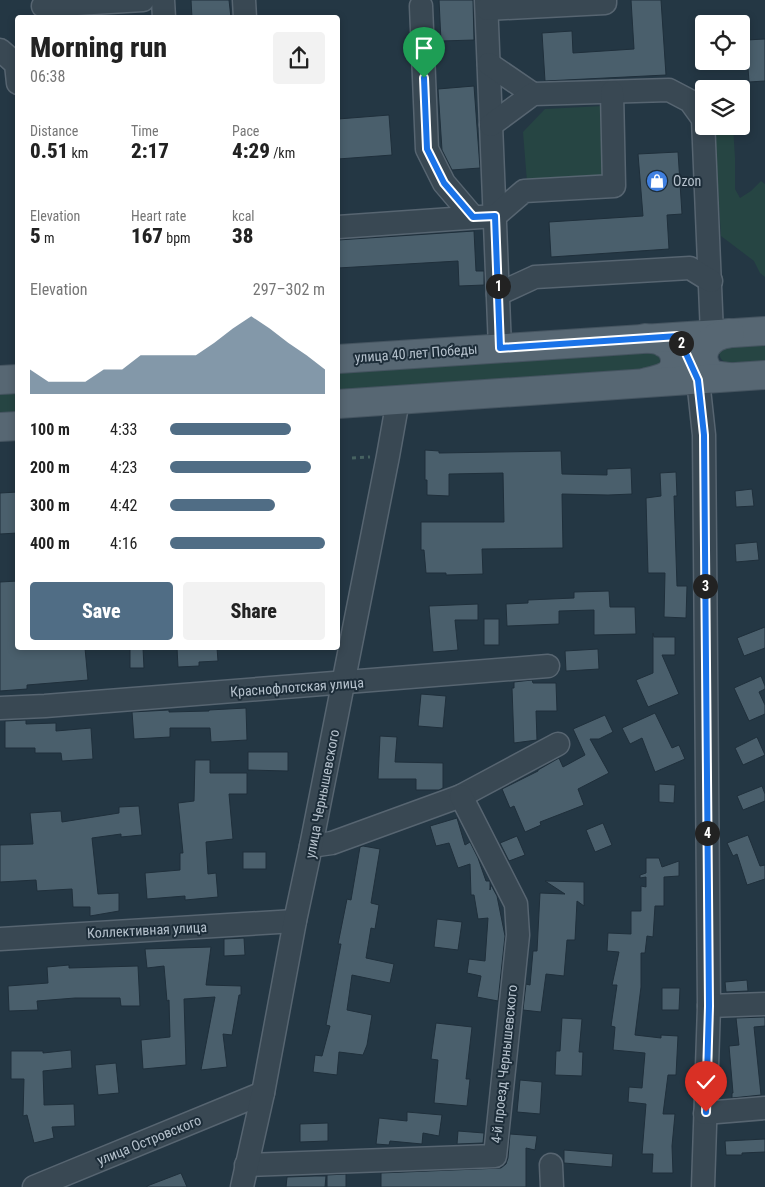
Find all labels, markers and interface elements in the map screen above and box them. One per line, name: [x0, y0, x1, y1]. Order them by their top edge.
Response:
map controls: [695, 15, 750, 135]
button: locate: [695, 15, 750, 70]
pin: [403, 27, 445, 78]
text: Morning run: [30, 31, 167, 64]
button: share: [273, 32, 325, 84]
icon: arrive: [410, 34, 438, 62]
text: 06:38: [30, 67, 65, 86]
button: layers: [695, 80, 750, 135]
text: Distance: [30, 123, 78, 139]
text: Time: [131, 123, 159, 139]
text: Pace: [232, 123, 259, 139]
text: 0.51: [30, 139, 68, 163]
text: 2:17: [131, 139, 169, 163]
text: 4:29: [232, 139, 270, 163]
text: km: [68, 145, 88, 161]
text: /km: [270, 145, 295, 161]
shop icon: Ozon: [645, 169, 669, 193]
place label: Ozon: [673, 173, 701, 189]
text: Elevation: [30, 208, 80, 224]
text: Heart rate: [131, 208, 186, 224]
text: kcal: [232, 208, 255, 224]
text: 5: [30, 224, 41, 248]
text: 167: [131, 224, 163, 248]
text: 38: [232, 224, 253, 248]
text: m: [41, 230, 54, 246]
text: bpm: [163, 230, 191, 246]
pin: 1: [486, 274, 510, 298]
text: 1: [495, 278, 502, 294]
text: Elevation: [30, 280, 88, 299]
text: 297–302 m: [253, 280, 325, 299]
pin: 2: [668, 330, 694, 356]
text: 2: [678, 335, 685, 351]
street label: улица 40 лет Победы: [354, 341, 478, 365]
text: 100 m: [30, 420, 70, 439]
text: 4:33: [110, 420, 137, 439]
text: 200 m: [30, 458, 70, 477]
text: 4:23: [110, 458, 137, 477]
text: 300 m: [30, 496, 70, 515]
text: 4:42: [110, 496, 137, 515]
text: 400 m: [30, 534, 70, 553]
text: 4:16: [110, 534, 137, 553]
pin: 3: [692, 574, 718, 598]
text: 3: [702, 578, 709, 594]
button: Save: [30, 582, 173, 640]
button: Share: [183, 582, 325, 640]
street label: Краснофлотская улица: [230, 674, 364, 700]
street label: улица Чернышевского: [302, 728, 342, 860]
pin: 4: [694, 820, 720, 846]
text: 4: [704, 825, 711, 841]
street label: Коллективная улица: [87, 919, 207, 941]
street label: 4-й проезд Чернышевского: [488, 984, 520, 1144]
pin: [685, 1061, 727, 1112]
icon: check: [692, 1068, 720, 1096]
street label: улица Островского: [95, 1112, 203, 1168]

